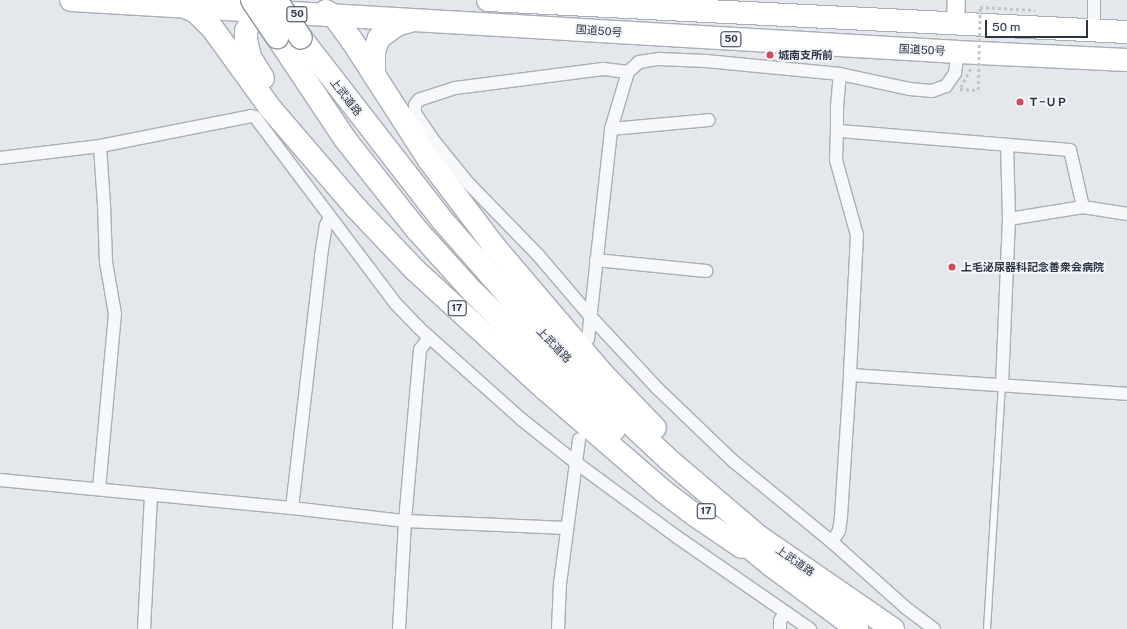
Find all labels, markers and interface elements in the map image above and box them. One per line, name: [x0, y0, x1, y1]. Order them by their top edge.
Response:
road number: 50: [286, 6, 308, 22]
scale bar: [987, 12, 1090, 38]
text: 50 m: [992, 20, 1020, 34]
street label: 国道50号: [575, 23, 623, 39]
road number: 50: [720, 31, 742, 47]
street label: 国道50号: [898, 42, 946, 58]
place label: 城南支所前: [778, 48, 833, 62]
marker: 城南支所前: [765, 50, 775, 60]
street label: 上武道路: [327, 76, 365, 118]
place label: Ｔ−ＵＰ: [1028, 95, 1067, 109]
marker: Ｔ−ＵＰ: [1015, 97, 1025, 107]
place label: 上毛泌尿器科記念善衆会病院: [961, 260, 1104, 274]
marker: 上毛泌尿器科記念善衆会病院: [946, 261, 958, 273]
road number: 17: [447, 300, 467, 316]
street label: 上武道路: [534, 325, 574, 365]
road number: 17: [696, 503, 716, 519]
street label: 上武道路: [773, 543, 817, 579]

